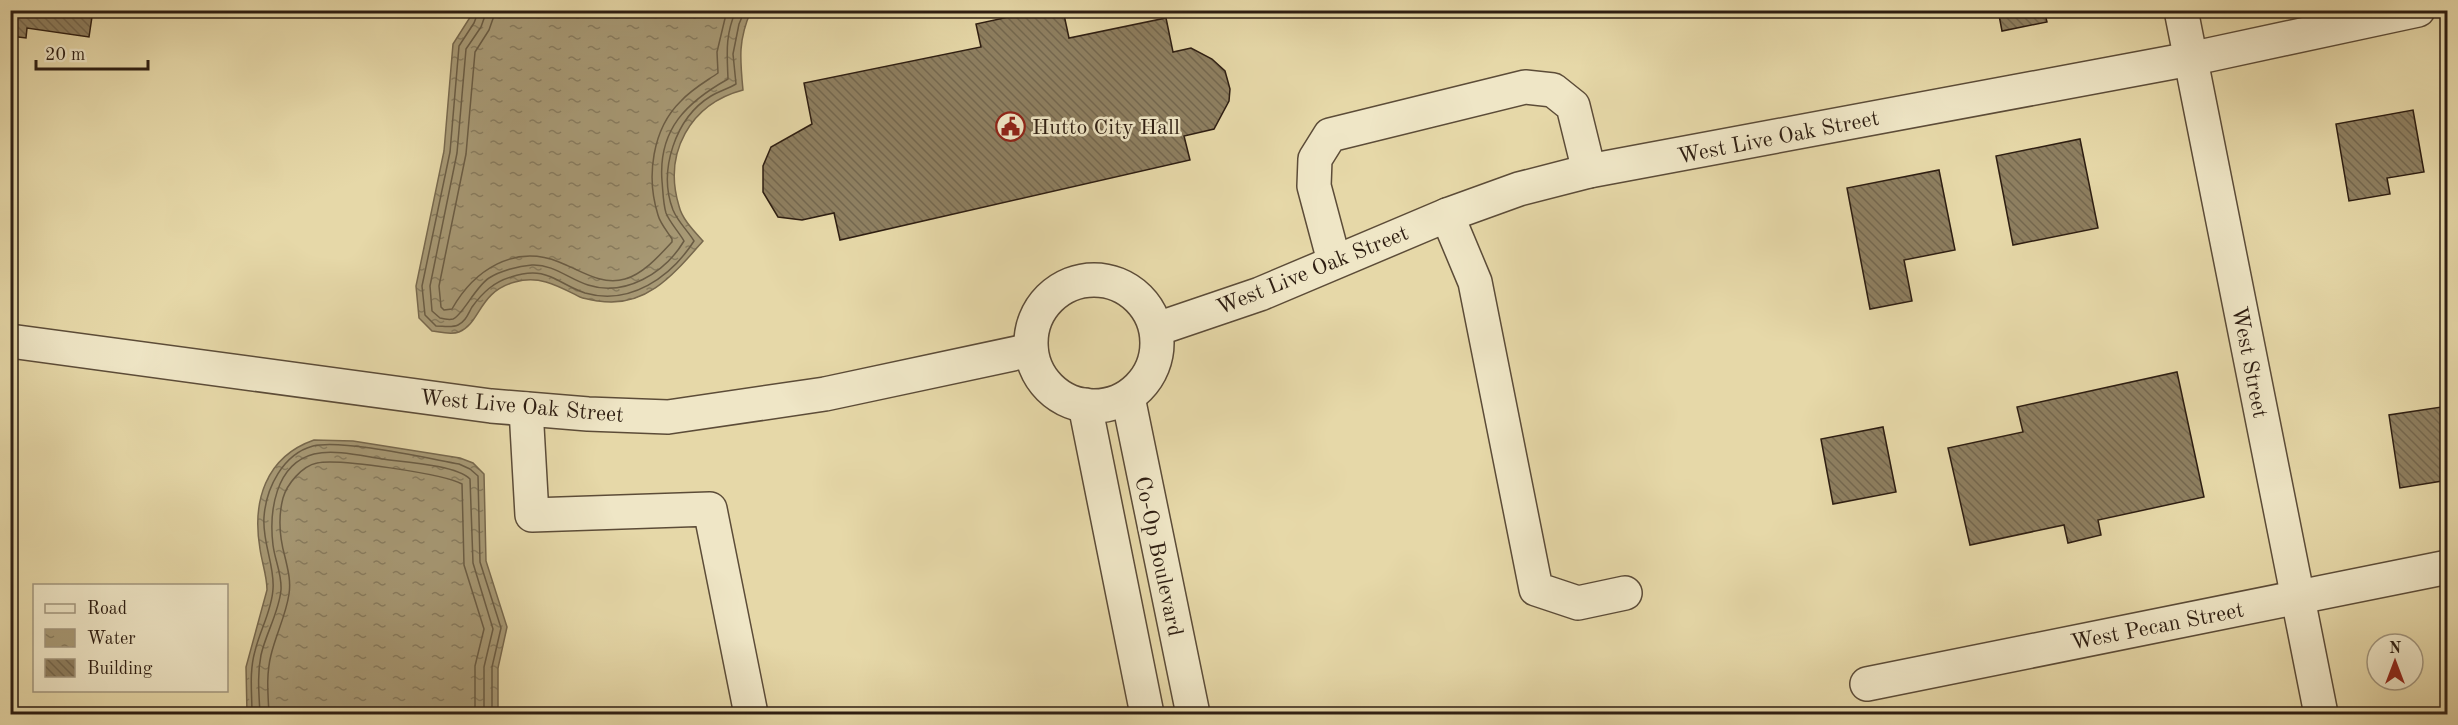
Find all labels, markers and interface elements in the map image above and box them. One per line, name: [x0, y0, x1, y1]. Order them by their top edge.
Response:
scale bar: [36, 33, 148, 71]
text: 20 m: [45, 46, 85, 64]
street label: West Live Oak Street: [1676, 108, 1881, 168]
public building icon: Hutto City Hall: [995, 110, 1027, 142]
place label: Hutto City Hall: [1032, 117, 1180, 139]
street label: West Live Oak Street: [1214, 222, 1412, 319]
street label: West Street: [2227, 305, 2271, 420]
street label: West Live Oak Street: [419, 387, 625, 427]
street label: Co-Op Boulevard: [1130, 474, 1186, 638]
legend: [33, 584, 228, 692]
street label: West Pecan Street: [2069, 599, 2246, 655]
text: Road: [87, 600, 127, 618]
text: Water: [87, 630, 136, 648]
north arrow: [2365, 632, 2425, 692]
text: N: [2389, 641, 2402, 657]
text: Building: [87, 660, 153, 678]

